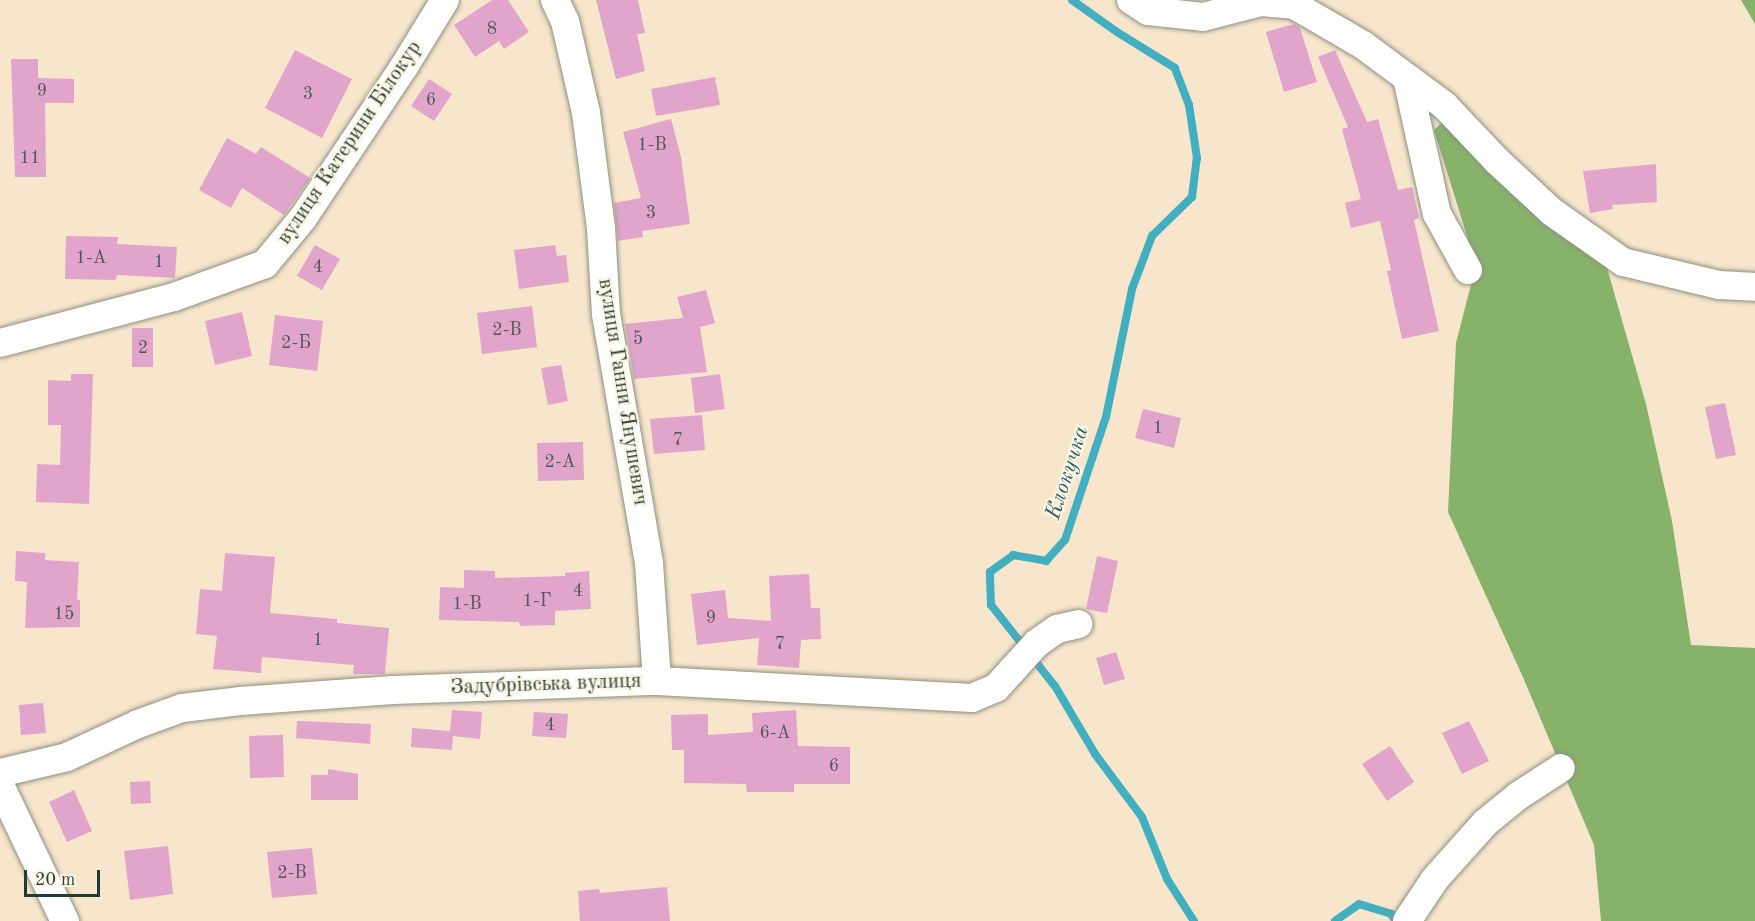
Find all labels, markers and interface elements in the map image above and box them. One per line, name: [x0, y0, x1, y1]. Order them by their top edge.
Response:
house number: 8: [487, 18, 497, 40]
street label: вулиця Катерини Білокур: [272, 36, 428, 250]
house number: 9: [37, 80, 47, 102]
house number: 3: [303, 83, 313, 105]
house number: 6: [426, 89, 436, 111]
house number: 1-В: [637, 134, 667, 156]
house number: 11: [20, 147, 40, 169]
house number: 3: [646, 202, 656, 224]
house number: 1-А: [76, 247, 106, 269]
house number: 1: [154, 251, 164, 273]
house number: 4: [313, 256, 323, 278]
street label: вулиця Ганни Янушевич: [592, 277, 652, 507]
house number: 2-В: [492, 319, 522, 341]
house number: 5: [633, 328, 643, 350]
house number: 2-Б: [281, 332, 311, 354]
house number: 2: [138, 337, 148, 359]
house number: 1: [1153, 417, 1163, 439]
water label: Клокучка: [1041, 423, 1095, 523]
house number: 7: [673, 429, 683, 451]
house number: 2-А: [545, 451, 575, 473]
house number: 4: [573, 580, 583, 602]
house number: 1-Г: [523, 590, 551, 612]
house number: 1-В: [452, 593, 482, 615]
house number: 15: [54, 603, 74, 625]
house number: 9: [706, 607, 716, 629]
house number: 1: [313, 629, 323, 651]
house number: 7: [775, 633, 785, 655]
street label: Задубрівська вулиця: [450, 669, 642, 701]
house number: 4: [545, 714, 555, 736]
house number: 6-А: [760, 722, 790, 744]
house number: 6: [829, 755, 839, 777]
scale bar: [27, 858, 104, 896]
house number: 2-В: [277, 862, 307, 884]
text: 20 m: [35, 871, 75, 889]

